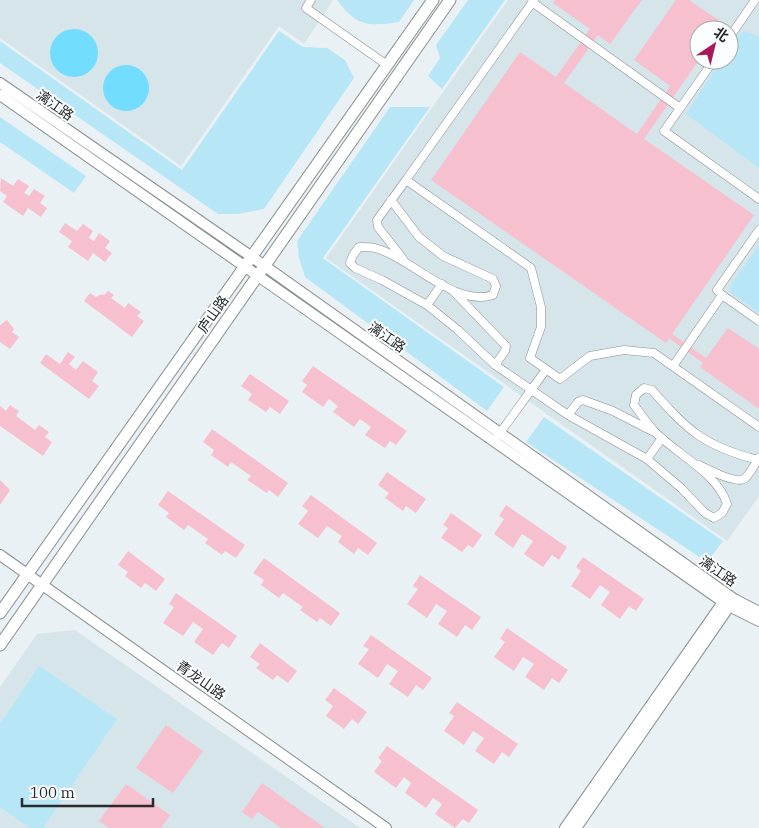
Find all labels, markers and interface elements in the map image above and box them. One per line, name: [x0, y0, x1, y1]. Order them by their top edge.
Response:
north arrow: [689, 20, 739, 70]
text: 北: [711, 23, 732, 46]
street label: 漓江路: [33, 86, 77, 124]
street label: 庐山路: [194, 292, 232, 336]
street label: 漓江路: [365, 318, 409, 356]
street label: 漓江路: [696, 552, 740, 590]
street label: 青龙山路: [173, 657, 229, 703]
scale bar: [22, 776, 154, 808]
text: 100 m: [30, 783, 75, 802]

